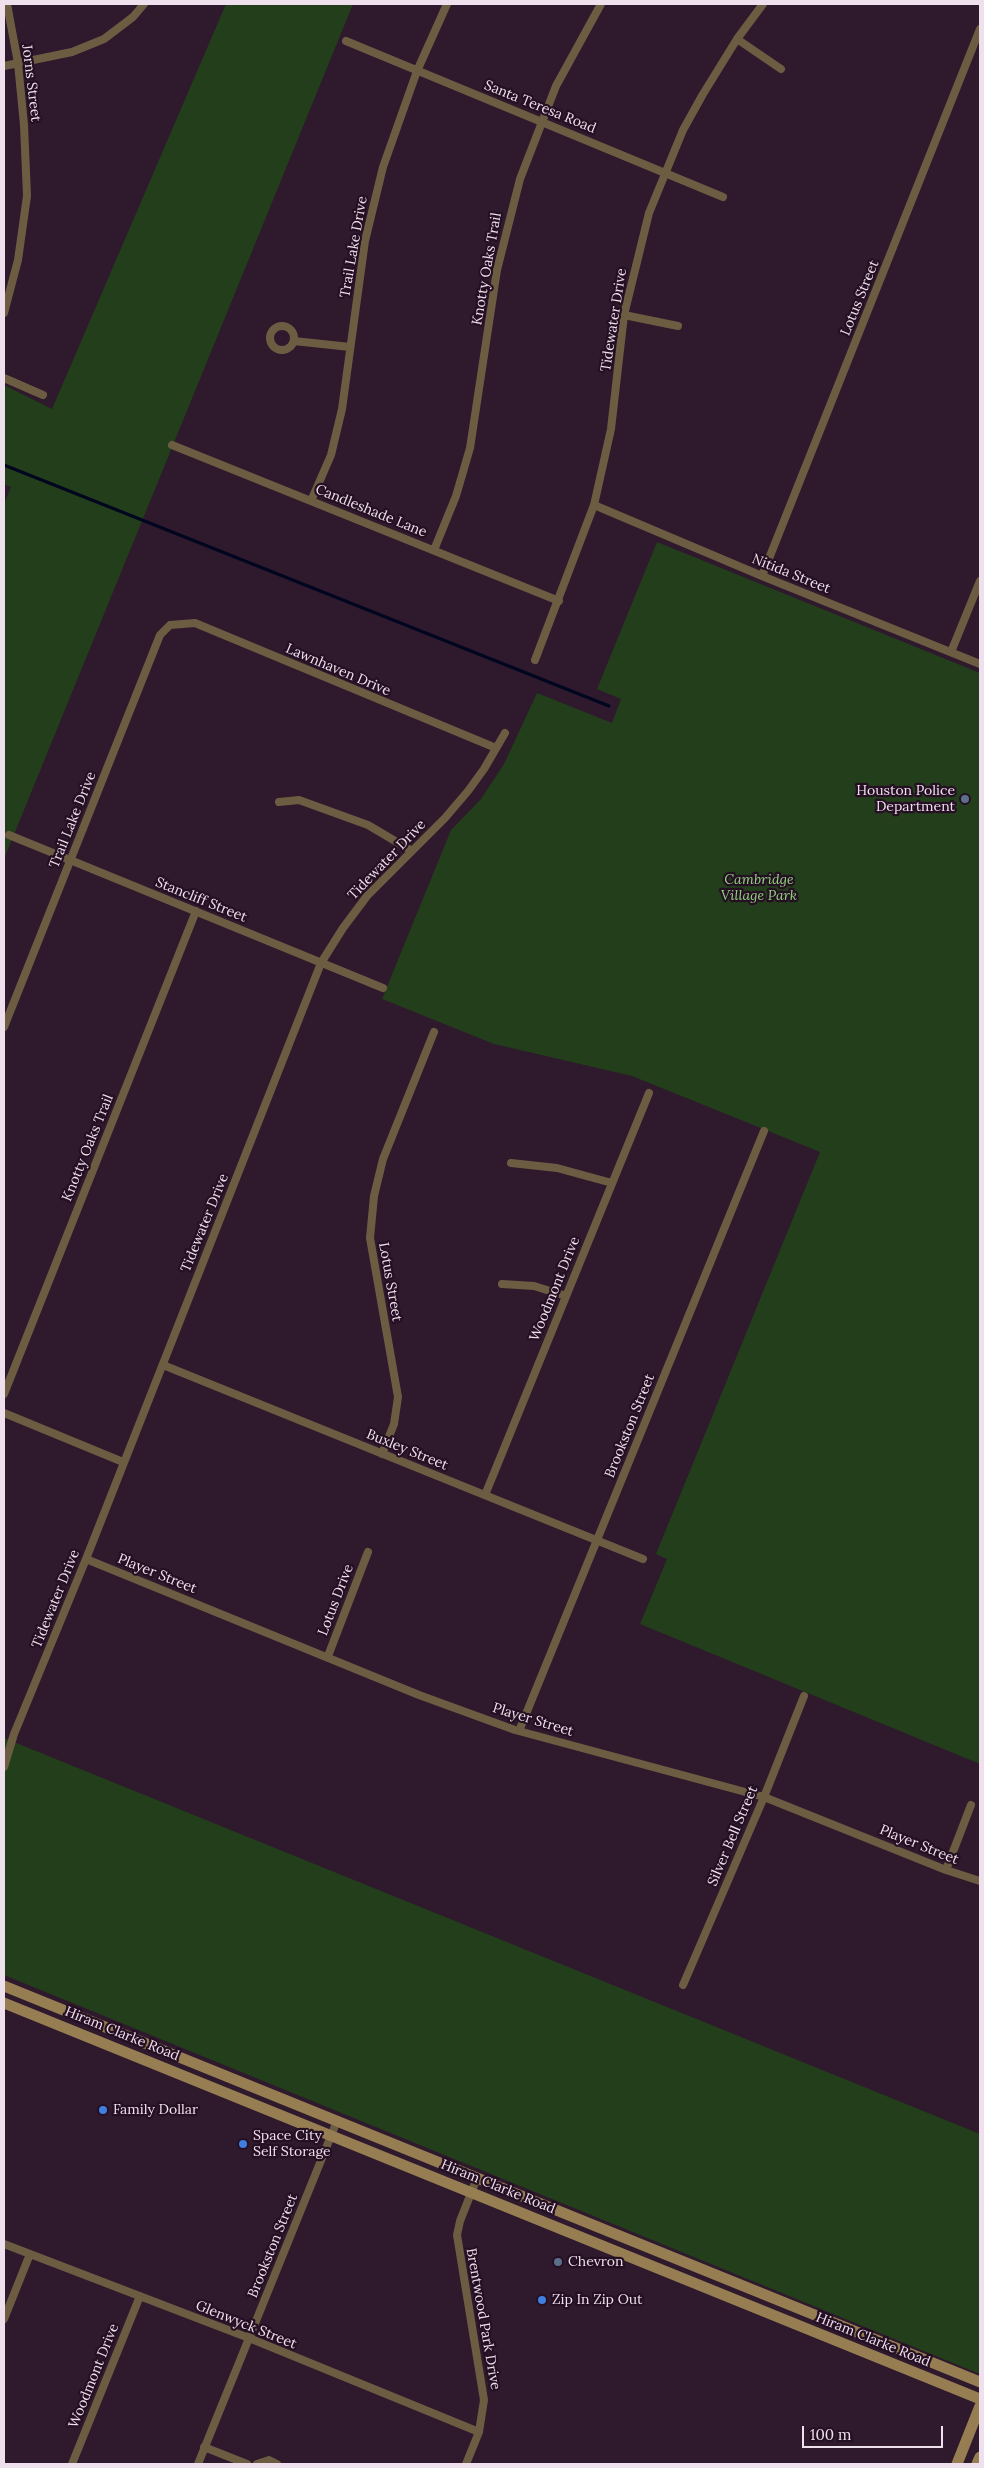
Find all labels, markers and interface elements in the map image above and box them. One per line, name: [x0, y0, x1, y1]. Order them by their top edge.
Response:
street label: Jorns Street: [18, 43, 44, 123]
street label: Santa Teresa Road: [482, 77, 598, 137]
street label: Trail Lake Drive: [337, 195, 371, 299]
street label: Knotty Oaks Trail: [469, 211, 505, 327]
street label: Lotus Street: [837, 258, 883, 338]
street label: Tidewater Drive: [598, 267, 630, 373]
street label: Candleshade Lane: [313, 481, 429, 541]
street label: Nitida Street: [749, 551, 833, 597]
street label: Lawnhaven Drive: [283, 640, 393, 700]
street label: Trail Lake Drive: [46, 769, 100, 871]
place label: Houston Police Department: [856, 783, 955, 816]
marker: Houston Police Department: [959, 793, 971, 805]
street label: Tidewater Drive: [345, 816, 429, 904]
park label: Cambridge Village Park: [721, 872, 797, 904]
street label: Stancliff Street: [153, 874, 249, 926]
street label: Knotty Oaks Trail: [59, 1092, 117, 1204]
street label: Tidewater Drive: [178, 1171, 232, 1275]
street label: Woodmont Drive: [526, 1234, 584, 1344]
street label: Lotus Street: [375, 1241, 405, 1323]
street label: Brookston Street: [602, 1372, 658, 1480]
street label: Buxley Street: [364, 1426, 450, 1474]
street label: Tidewater Drive: [29, 1547, 83, 1651]
street label: Player Street: [115, 1551, 199, 1597]
street label: Lotus Drive: [315, 1562, 357, 1638]
street label: Player Street: [491, 1700, 575, 1740]
street label: Silver Bell Street: [704, 1783, 762, 1889]
street label: Player Street: [877, 1822, 961, 1868]
street label: Hiram Clarke Road: [62, 2003, 182, 2065]
place label: Family Dollar: [113, 2102, 198, 2118]
marker: Family Dollar: [97, 2104, 109, 2116]
place label: Space City Self Storage: [253, 2128, 331, 2160]
marker: Space City Self Storage: [237, 2138, 249, 2150]
street label: Hiram Clarke Road: [438, 2156, 558, 2218]
street label: Brookston Street: [245, 2192, 301, 2300]
street label: Brentwood Park Drive: [462, 2247, 504, 2391]
place label: Chevron: [568, 2254, 623, 2270]
marker: Chevron: [552, 2256, 564, 2268]
place label: Zip In Zip Out: [552, 2292, 643, 2308]
marker: Zip In Zip Out: [536, 2294, 548, 2306]
street label: Glenwyck Street: [193, 2297, 299, 2353]
street label: Hiram Clarke Road: [813, 2309, 933, 2371]
street label: Woodmont Drive: [65, 2321, 123, 2431]
scale bar: [804, 2416, 945, 2448]
text: 100 m: [810, 2425, 851, 2444]

